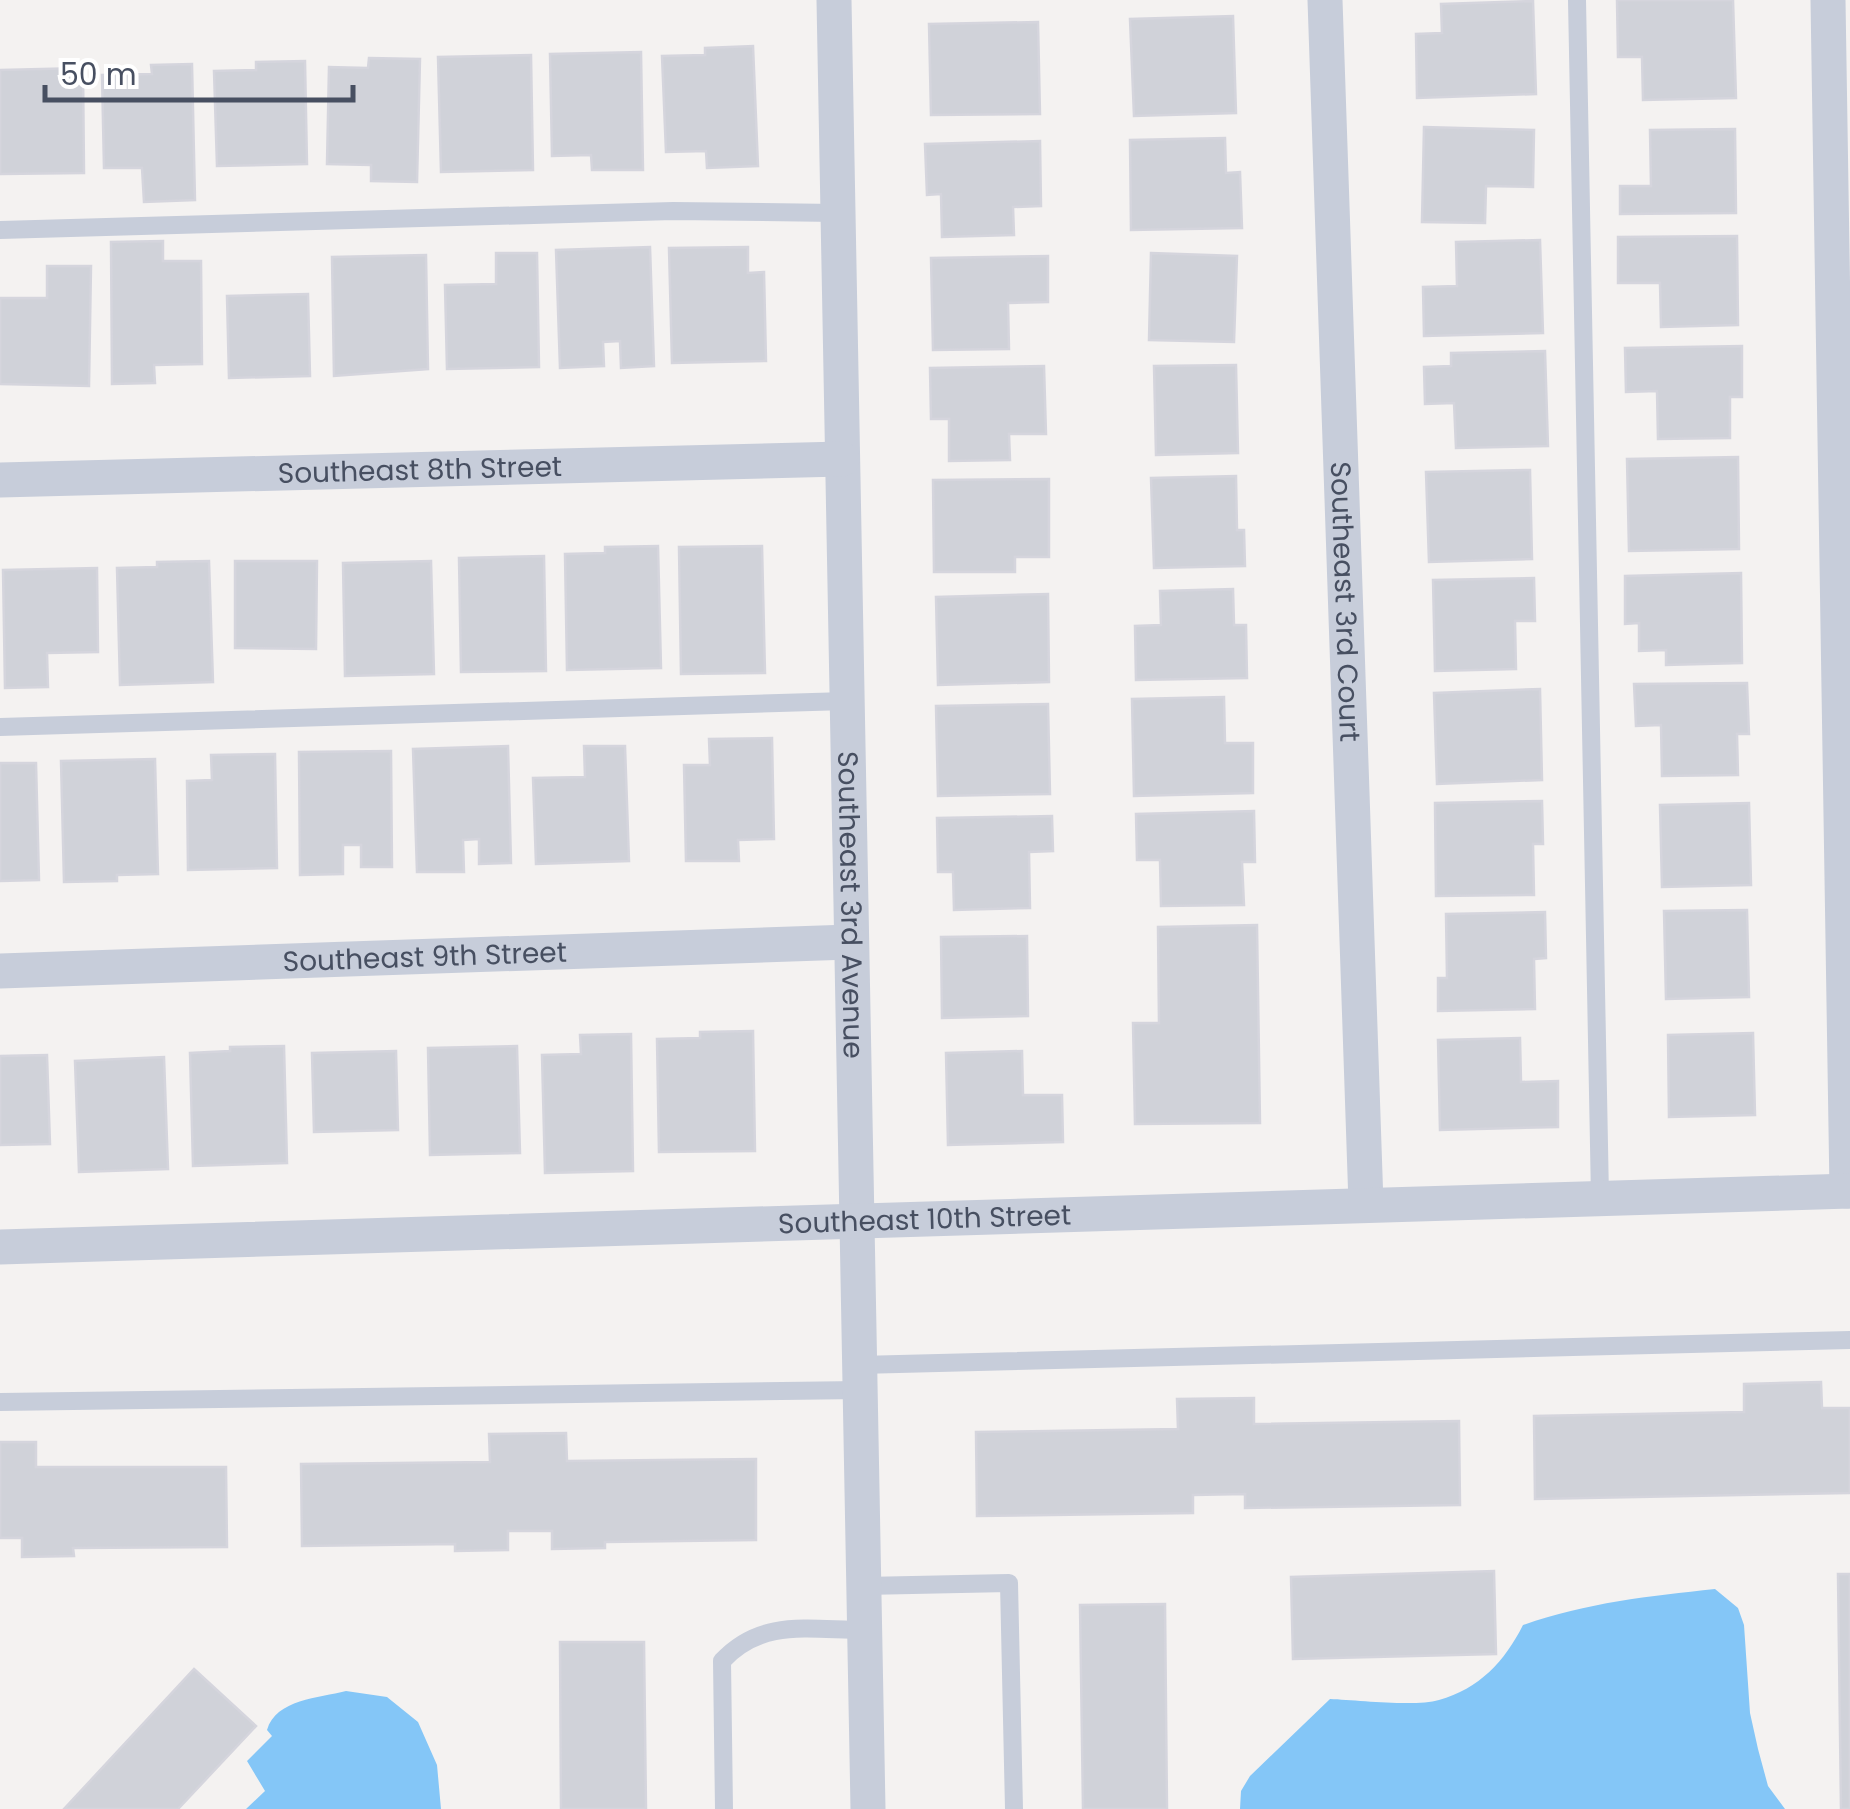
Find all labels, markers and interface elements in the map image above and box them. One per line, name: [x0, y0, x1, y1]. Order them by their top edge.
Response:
scale bar: [45, 40, 352, 102]
text: 50 m: [60, 53, 137, 96]
street label: Southeast 8th Street: [277, 446, 562, 493]
street label: Southeast 3rd Court: [1321, 461, 1370, 742]
street label: Southeast 3rd Avenue: [829, 751, 873, 1059]
street label: Southeast 9th Street: [282, 932, 567, 981]
street label: Southeast 10th Street: [777, 1195, 1072, 1243]

